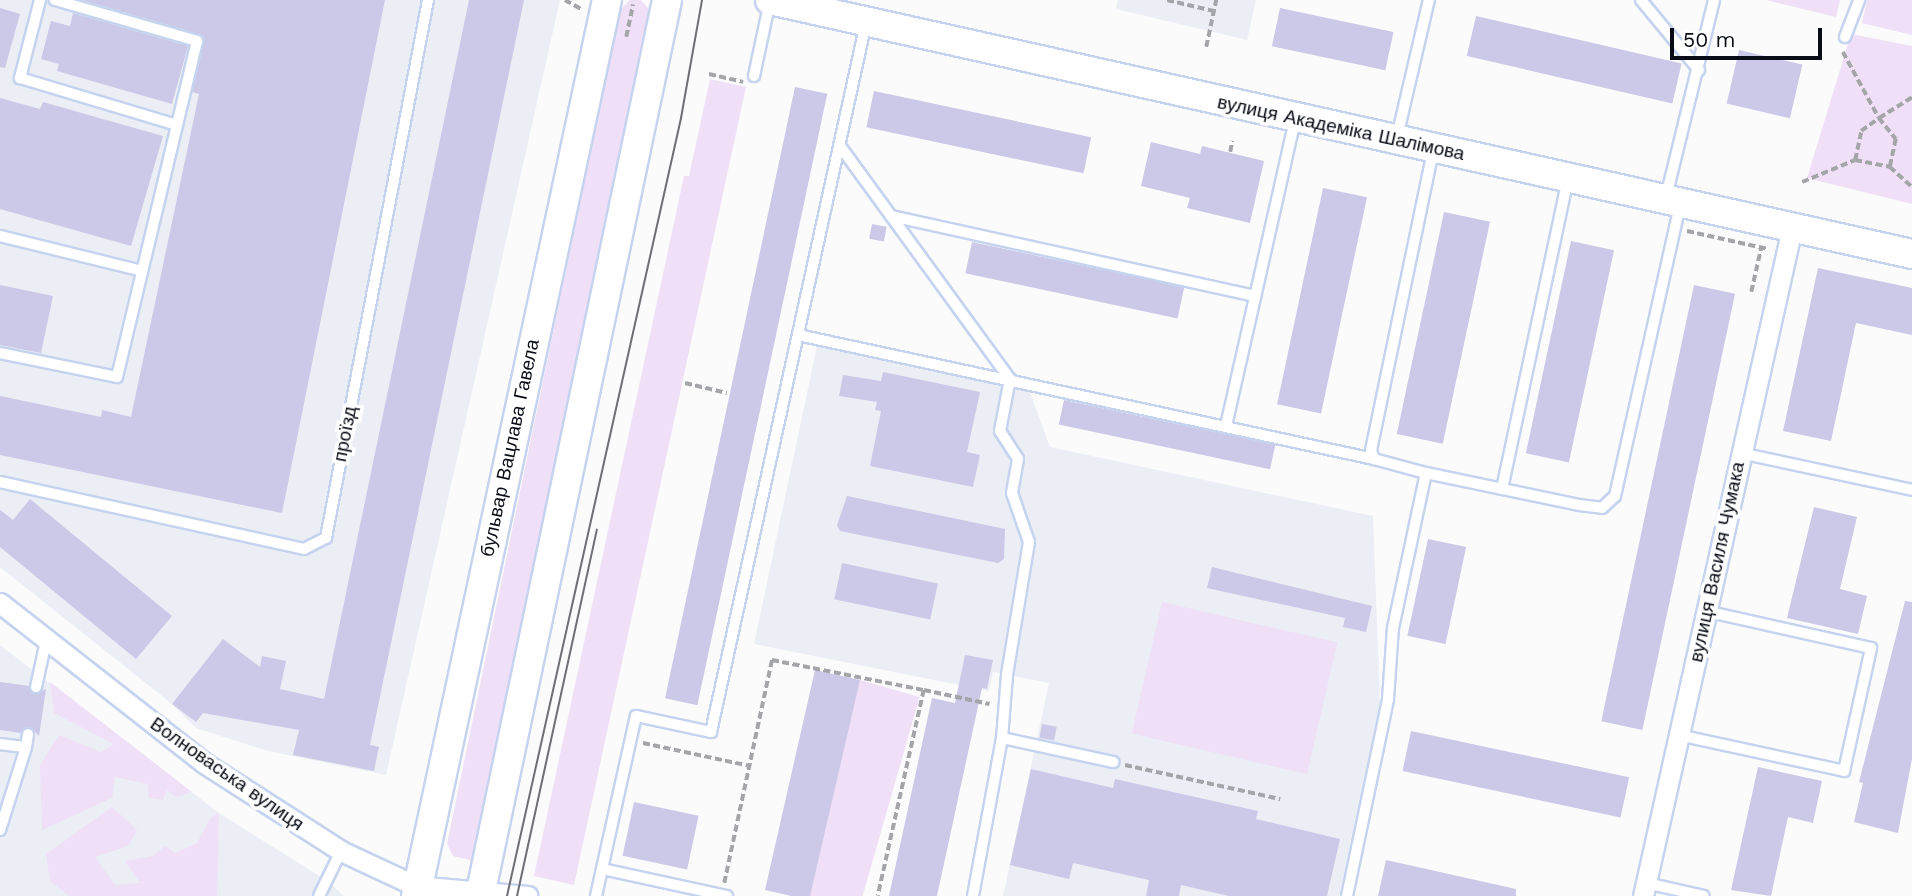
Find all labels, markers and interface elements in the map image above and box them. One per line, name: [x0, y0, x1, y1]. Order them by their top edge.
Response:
scale bar: [1674, 14, 1826, 58]
text: 50 m: [1683, 27, 1735, 52]
street label: вулиця Академіка Шалімова: [1215, 91, 1467, 165]
street label: бульвар Вацлава Гавела: [476, 337, 544, 559]
street label: проїзд: [328, 404, 362, 464]
street label: вулиця Василя Чумака: [1685, 460, 1749, 664]
street label: Волноваська вулиця: [146, 712, 308, 836]

